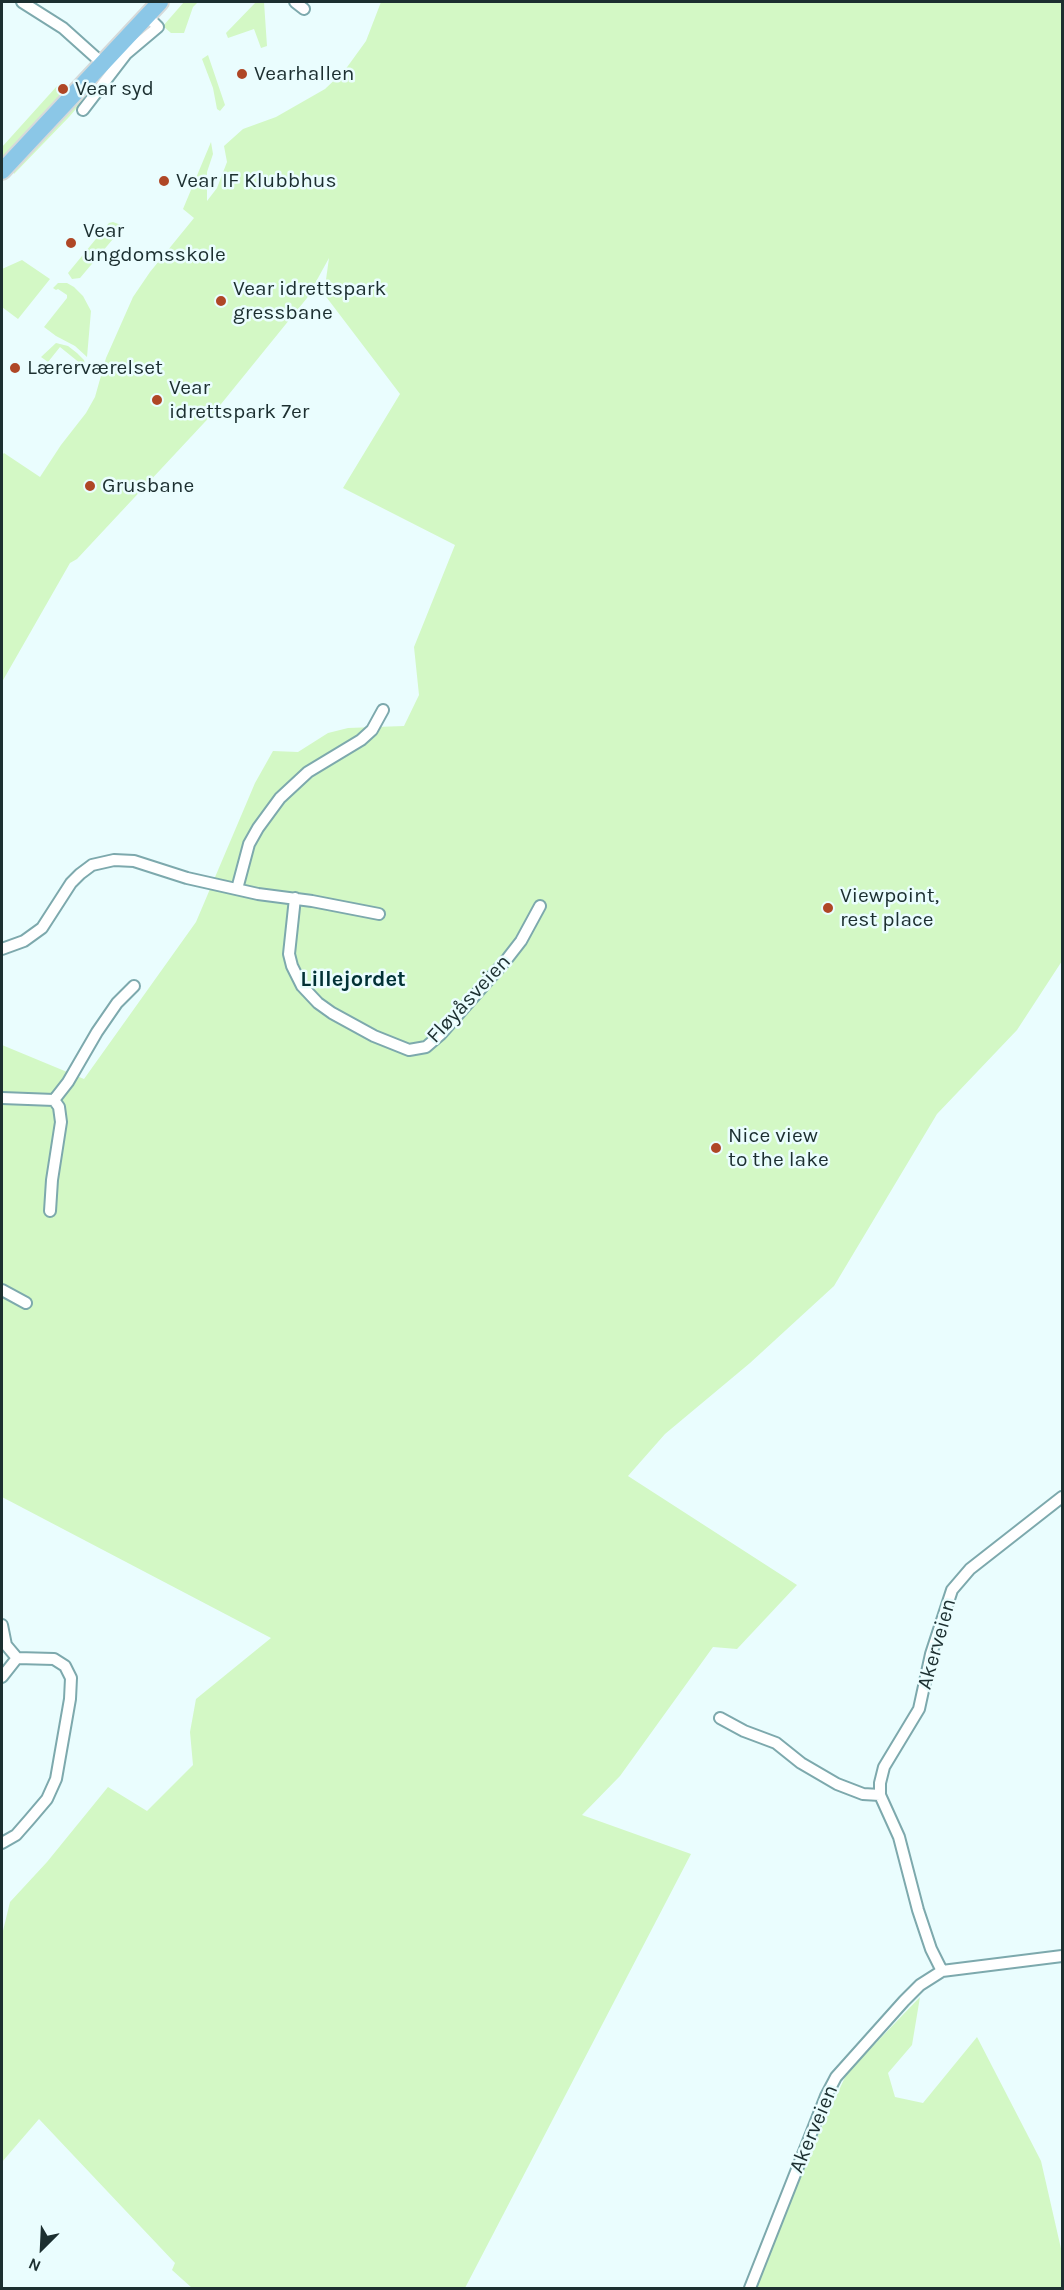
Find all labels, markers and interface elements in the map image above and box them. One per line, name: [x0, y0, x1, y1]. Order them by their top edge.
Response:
place label: Vearhallen: [254, 61, 355, 87]
marker: Vearhallen: [235, 67, 249, 81]
place label: Vear syd: [75, 76, 154, 102]
marker: Vear syd: [56, 82, 70, 96]
place label: Vear IF Klubbhus: [176, 168, 337, 194]
marker: Vear IF Klubbhus: [157, 174, 171, 188]
place label: Vear ungdomsskole: [83, 218, 226, 268]
marker: Vear ungdomsskole: [64, 236, 78, 250]
place label: Vear idrettspark gressbane: [233, 276, 386, 326]
marker: Vear idrettspark gressbane: [214, 294, 228, 308]
place label: Lærerværelset: [27, 355, 163, 381]
marker: Lærerværelset: [8, 361, 22, 375]
place label: Vear idrettspark 7er: [169, 375, 309, 425]
marker: Vear idrettspark 7er: [150, 393, 164, 407]
place label: Grusbane: [102, 473, 194, 499]
marker: Grusbane: [83, 479, 97, 493]
place label: Viewpoint, rest place: [840, 883, 939, 933]
marker: Viewpoint, rest place: [821, 901, 835, 915]
street label: Fløyåsveien: [422, 950, 516, 1048]
district label: Lillejordet: [300, 967, 406, 993]
place label: Nice view to the lake: [728, 1123, 829, 1173]
marker: Nice view to the lake: [709, 1141, 723, 1155]
street label: Akerveien: [912, 1596, 962, 1692]
street label: Akerveien: [784, 2081, 844, 2177]
north arrow: [12, 2218, 72, 2278]
text: N: [25, 2254, 44, 2276]

